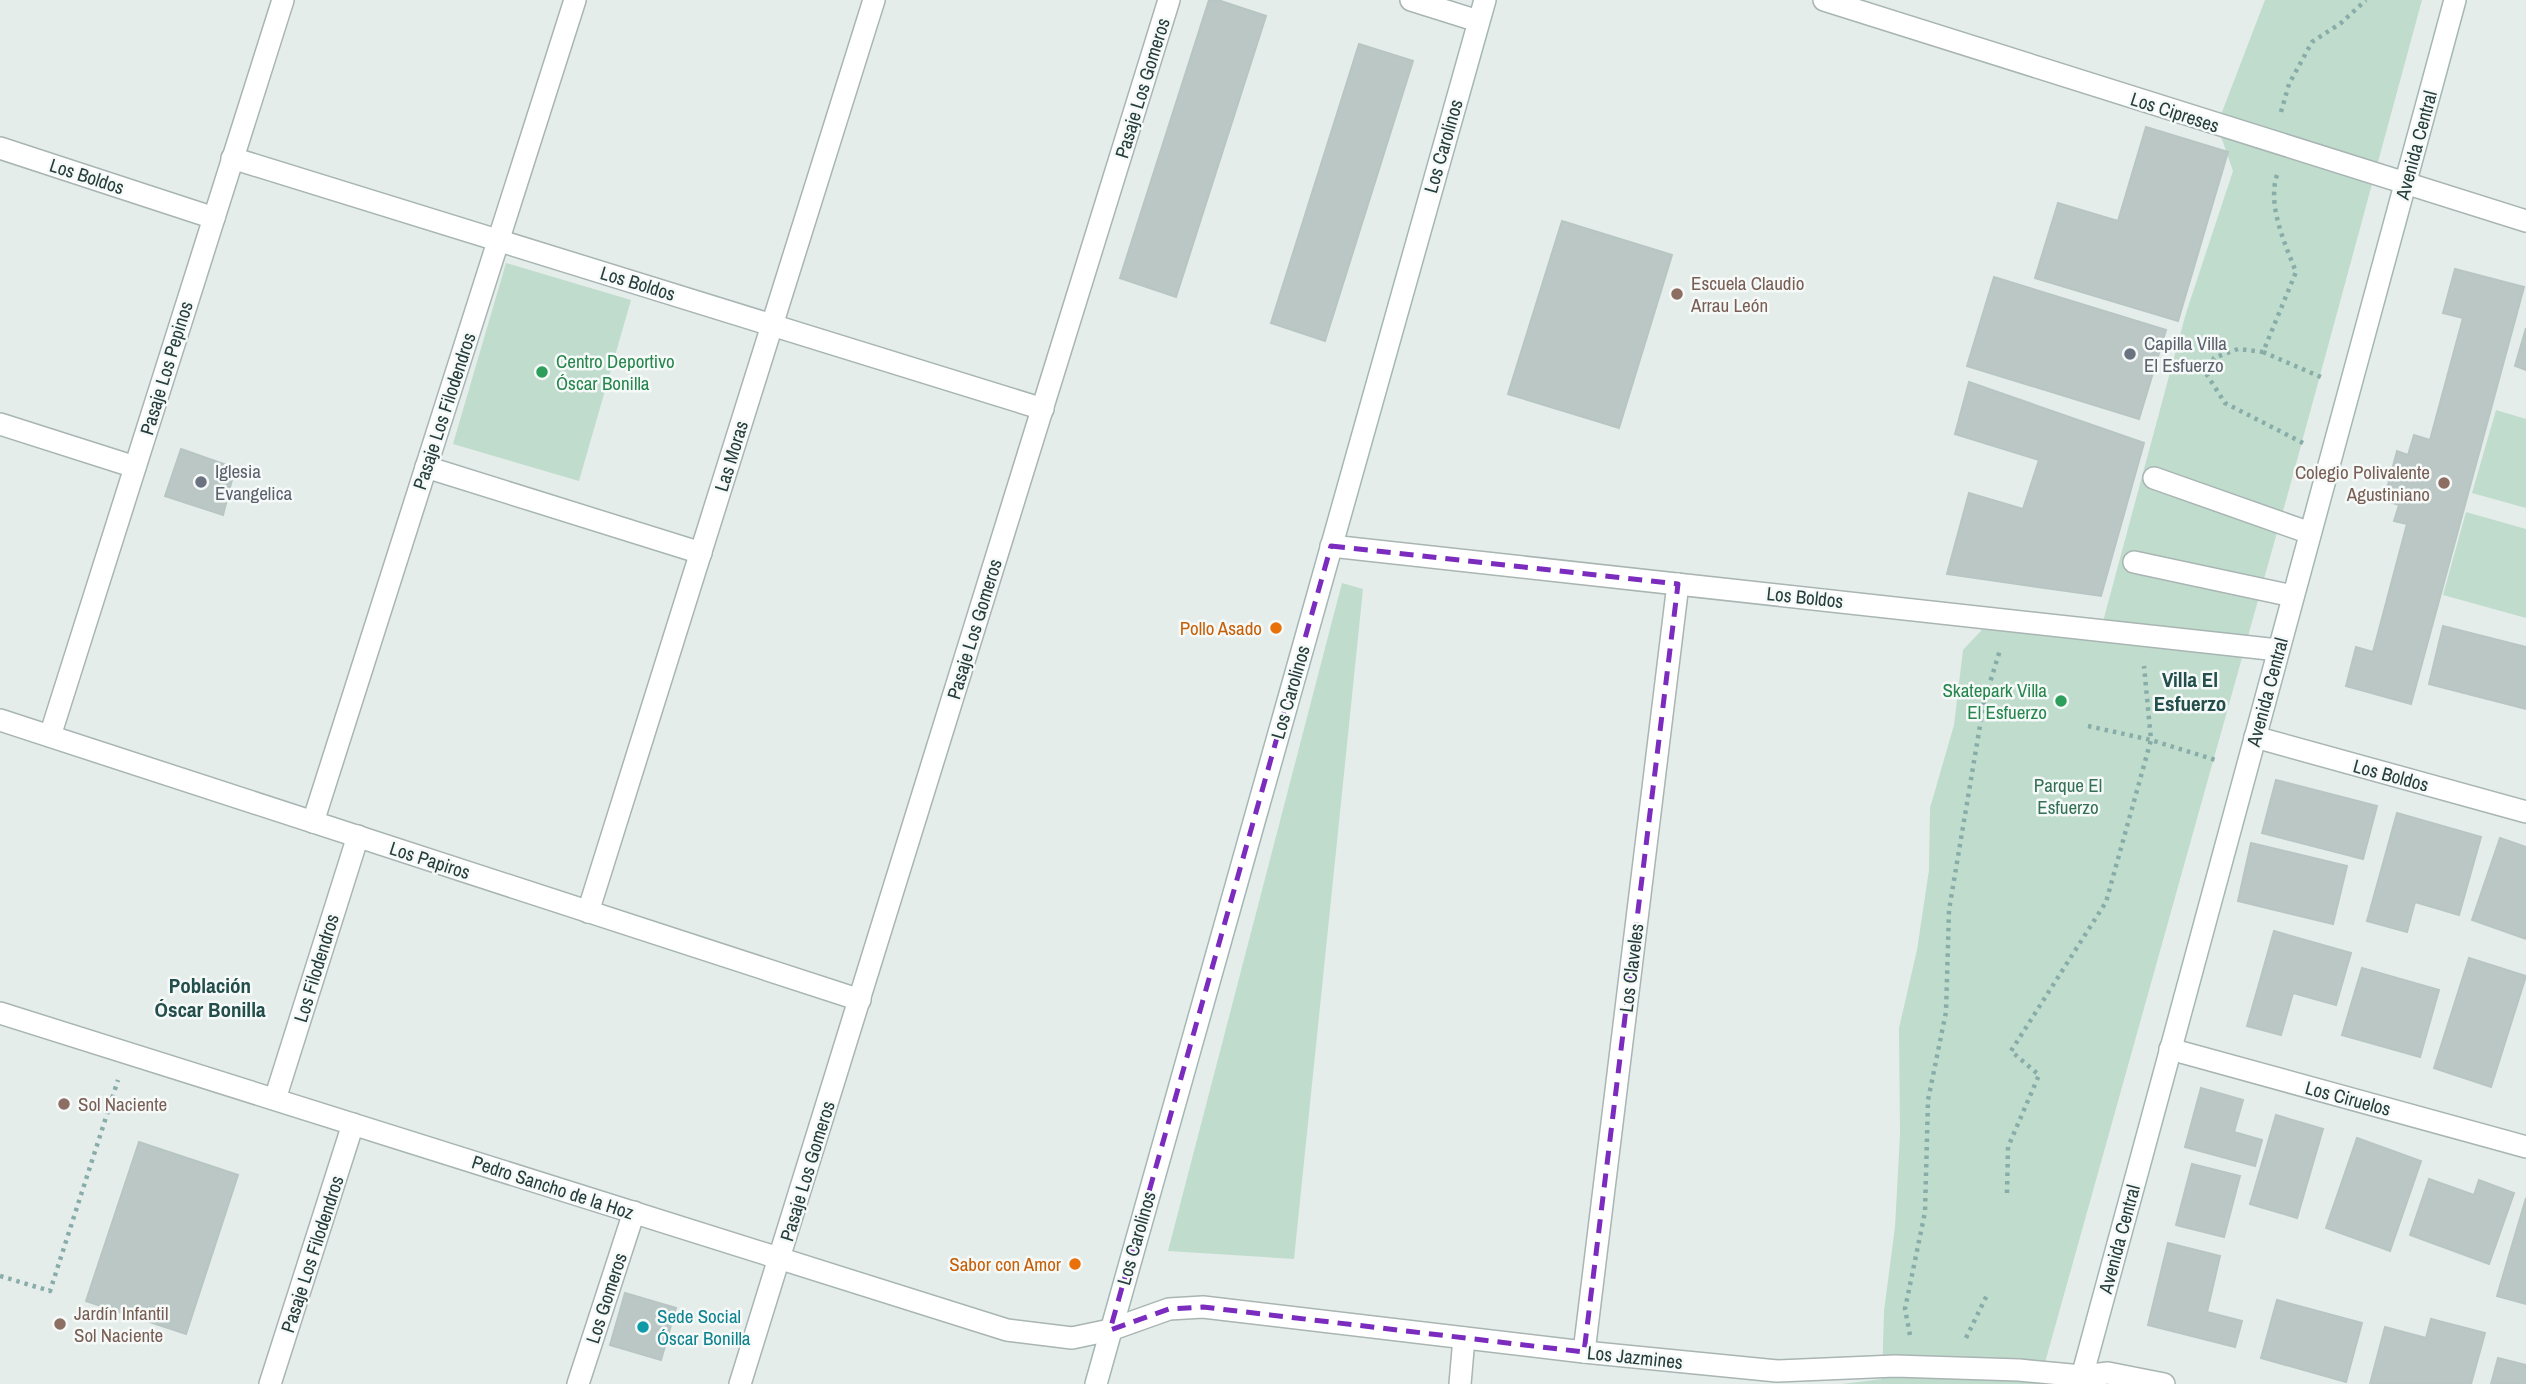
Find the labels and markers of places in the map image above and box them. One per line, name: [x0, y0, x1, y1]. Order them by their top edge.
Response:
place label: Escuela Claudio Arrau León: [1690, 270, 1804, 318]
marker: Escuela Claudio Arrau León: [1669, 286, 1685, 302]
place label: Capilla Villa El Esfuerzo: [2144, 330, 2227, 378]
marker: Capilla Villa El Esfuerzo: [2122, 346, 2138, 362]
place label: Centro Deportivo Óscar Bonilla: [556, 348, 675, 396]
marker: Centro Deportivo Óscar Bonilla: [534, 364, 550, 380]
place label: Iglesia Evangelica: [215, 458, 292, 506]
place label: Colegio Polivalente Agustiniano: [2295, 459, 2430, 507]
marker: Iglesia Evangelica: [193, 474, 209, 490]
marker: Colegio Polivalente Agustiniano: [2436, 475, 2452, 491]
place label: Pollo Asado: [1180, 615, 1262, 641]
marker: Pollo Asado: [1268, 620, 1284, 636]
place label: Skatepark Villa El Esfuerzo: [1942, 677, 2047, 725]
marker: Skatepark Villa El Esfuerzo: [2053, 693, 2069, 709]
place label: Sol Naciente: [78, 1091, 167, 1117]
marker: Sol Naciente: [56, 1096, 72, 1112]
place label: Sabor con Amor: [949, 1251, 1062, 1277]
marker: Sabor con Amor: [1067, 1256, 1083, 1272]
place label: Jardín Infantil Sol Naciente: [74, 1300, 168, 1348]
place label: Sede Social Óscar Bonilla: [657, 1303, 751, 1351]
marker: Jardín Infantil Sol Naciente: [52, 1316, 68, 1332]
marker: Sede Social Óscar Bonilla: [635, 1319, 651, 1335]

